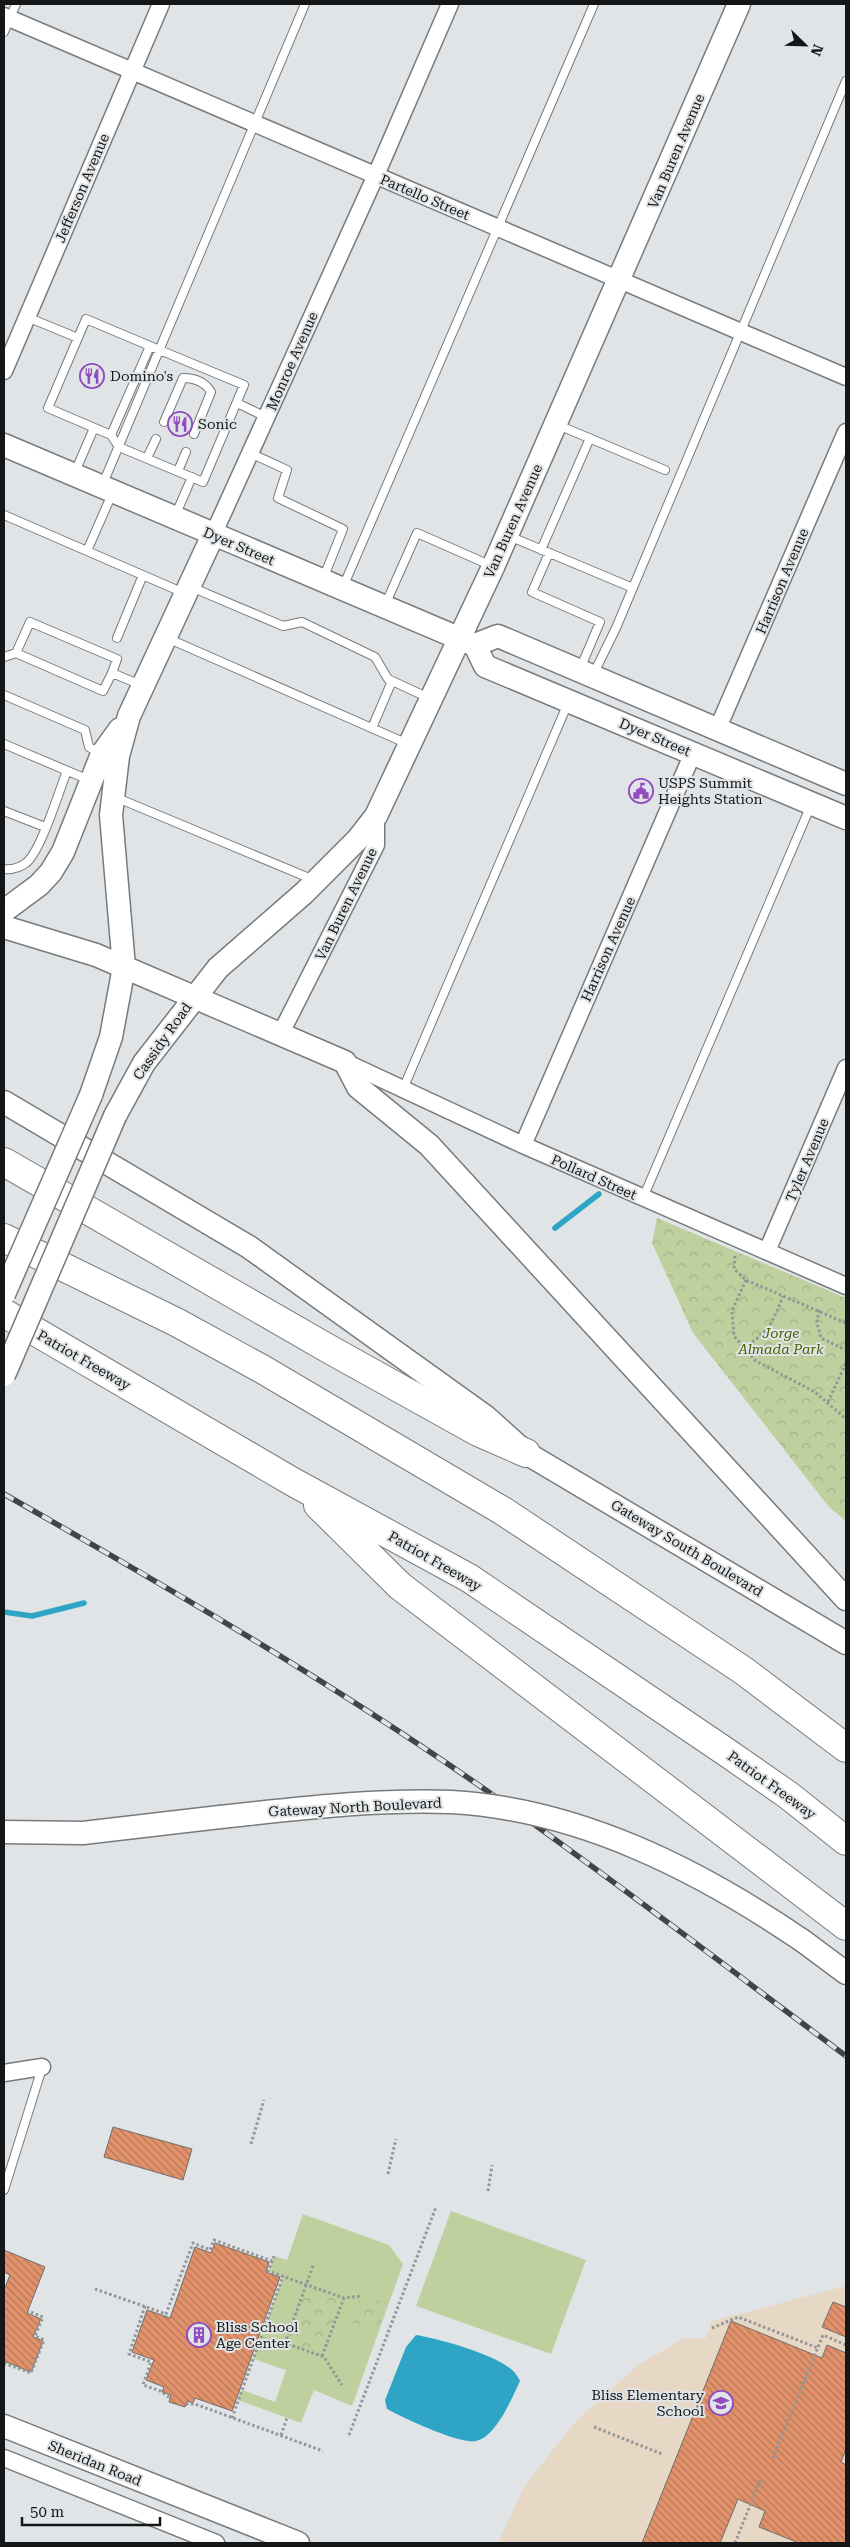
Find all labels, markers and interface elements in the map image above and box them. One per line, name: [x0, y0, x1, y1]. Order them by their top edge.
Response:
north arrow: [780, 20, 830, 70]
text: N: [807, 42, 826, 58]
street label: Van Buren Avenue: [645, 91, 708, 211]
street label: Jefferson Avenue: [52, 131, 112, 245]
street label: Partello Street: [378, 171, 472, 223]
street label: Monroe Avenue: [263, 309, 321, 413]
restaurant icon: Domino's: [79, 363, 105, 389]
place label: Domino's: [110, 368, 173, 384]
restaurant icon: Sonic: [167, 411, 193, 437]
place label: Sonic: [198, 416, 237, 432]
street label: Van Buren Avenue: [481, 461, 545, 580]
street label: Dyer Street: [201, 524, 277, 568]
street label: Harrison Avenue: [753, 526, 812, 636]
street label: Dyer Street: [617, 715, 693, 759]
place label: USPS Summit Heights Station: [658, 775, 763, 807]
public building icon: USPS Summit Heights Station: [628, 778, 654, 804]
street label: Van Buren Avenue: [312, 845, 380, 963]
street label: Harrison Avenue: [578, 894, 638, 1004]
street label: Cassidy Road: [129, 999, 195, 1083]
street label: Tyler Avenue: [782, 1116, 832, 1204]
street label: Pollard Street: [549, 1151, 639, 1203]
park label: Jorge Almada Park: [738, 1325, 824, 1357]
street label: Patriot Freeway: [35, 1327, 134, 1394]
street label: Gateway South Boulevard: [608, 1496, 766, 1600]
street label: Patriot Freeway: [386, 1528, 485, 1595]
street label: Patriot Freeway: [725, 1748, 820, 1823]
street label: Gateway North Boulevard: [268, 1794, 442, 1820]
place label: Bliss School Age Center: [216, 2319, 299, 2351]
building icon: Bliss School Age Center: [186, 2322, 212, 2348]
place label: Bliss Elementary School: [591, 2387, 705, 2419]
school or university icon: Bliss Elementary School: [708, 2390, 734, 2416]
street label: Sheridan Road: [46, 2437, 144, 2489]
scale bar: [22, 2494, 160, 2526]
text: 50 m: [30, 2503, 65, 2521]

